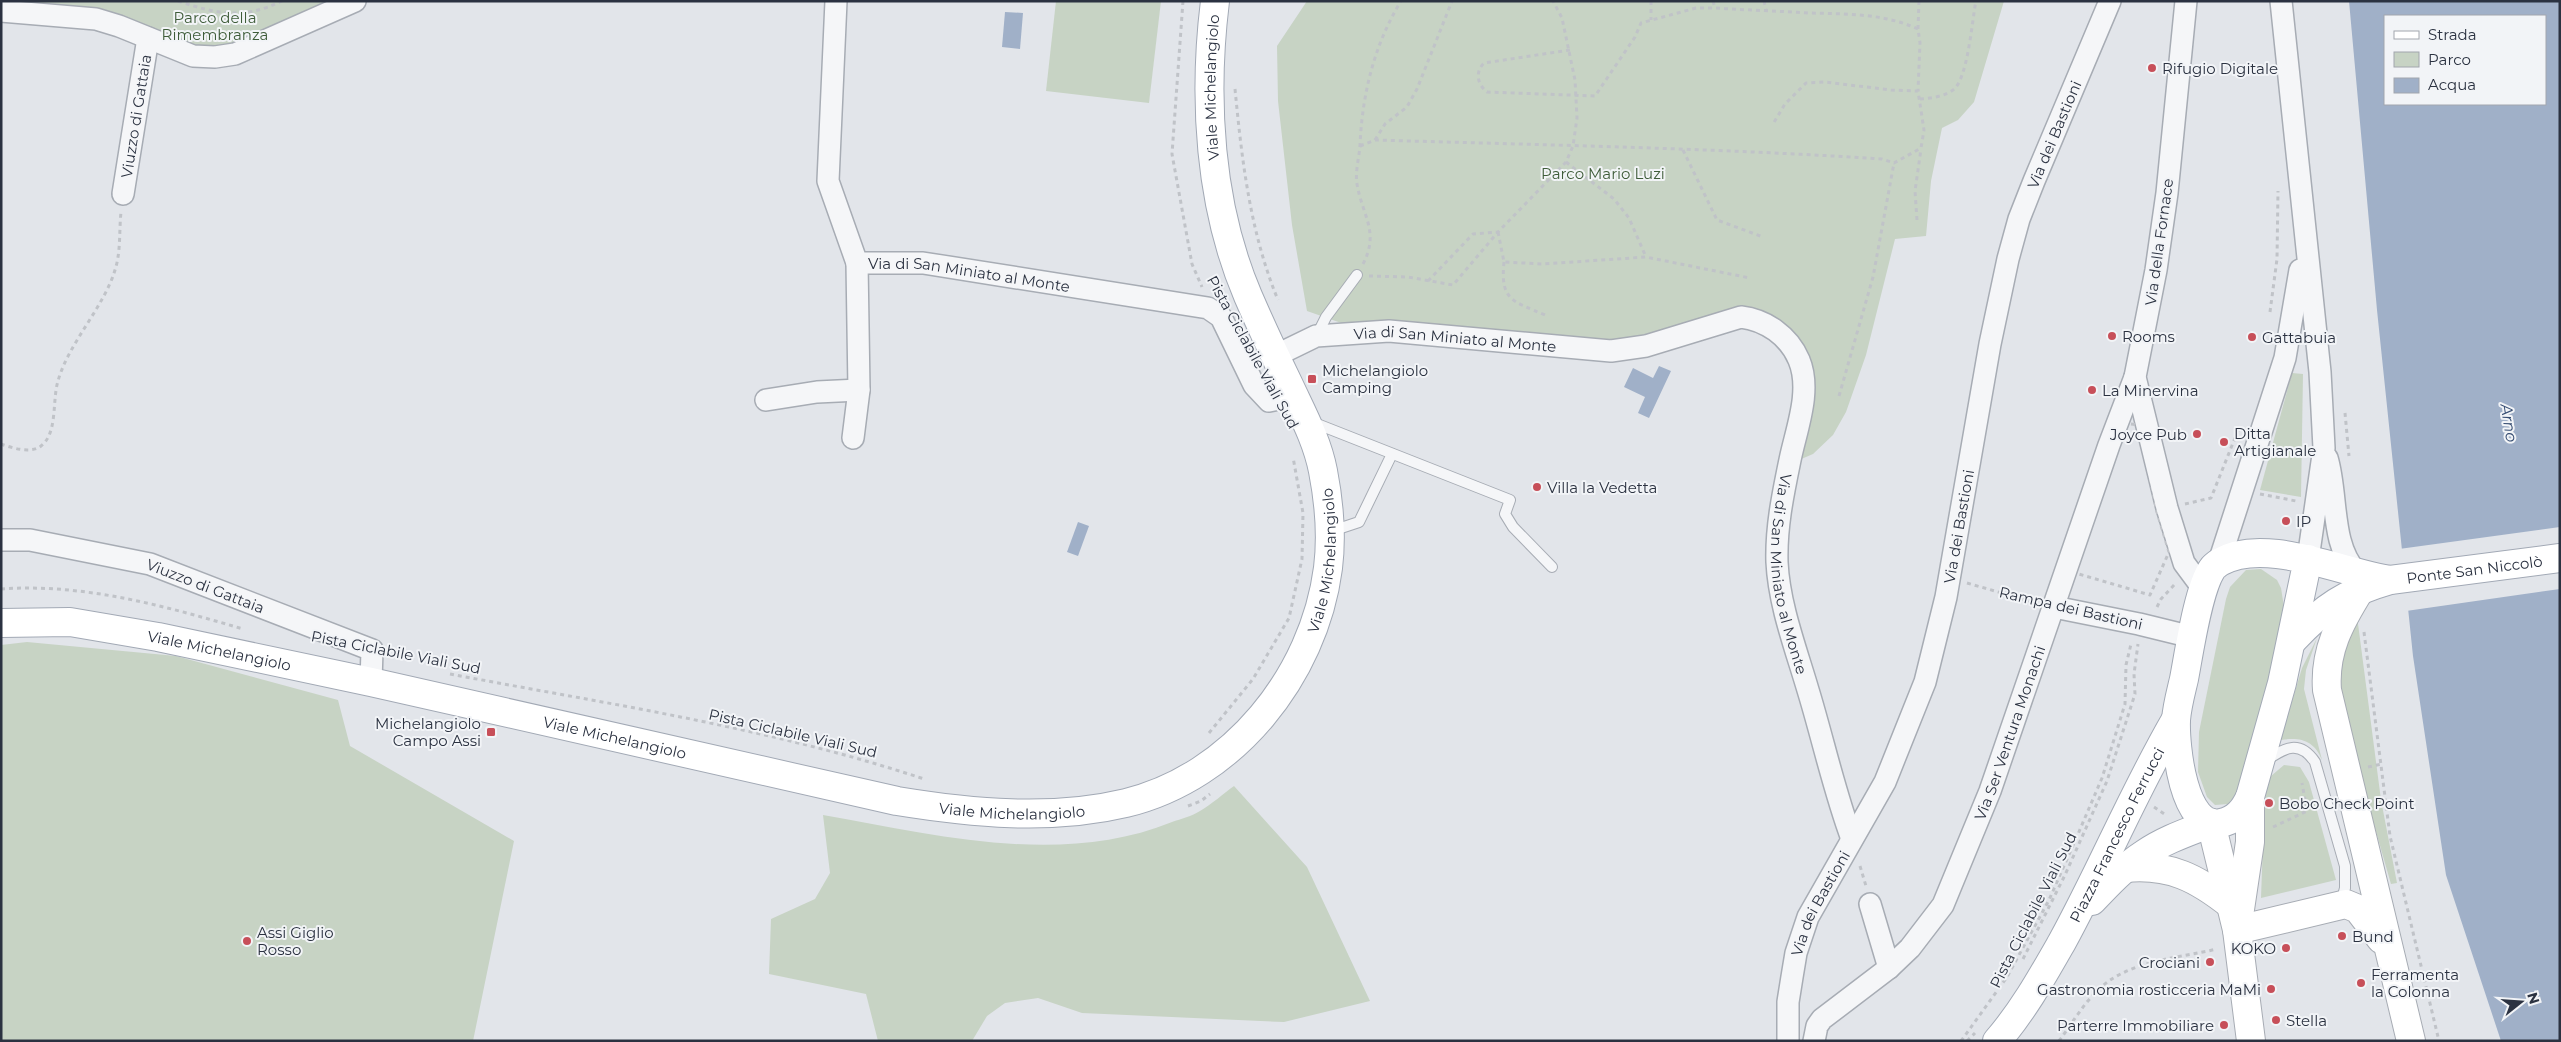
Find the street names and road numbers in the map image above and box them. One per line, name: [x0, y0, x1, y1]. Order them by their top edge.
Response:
street label: Viale Michelangiolo: [1200, 13, 1223, 161]
street label: Viuzzo di Gattaia: [116, 53, 155, 179]
street label: Via dei Bastioni: [2023, 77, 2085, 191]
street label: Via della Fornace: [2141, 177, 2177, 307]
street label: Via di San Miniato al Monte: [868, 254, 1071, 296]
street label: Pista Ciclabile Viali Sud: [1203, 272, 1303, 432]
street label: Via di San Miniato al Monte: [1353, 321, 1557, 356]
street label: Via dei Bastioni: [1939, 468, 1978, 585]
street label: Via di San Miniato al Monte: [1767, 472, 1812, 676]
street label: Viale Michelangiolo: [1303, 487, 1339, 635]
street label: Ponte San Niccolò: [2405, 551, 2544, 587]
street label: Viuzzo di Gattaia: [144, 554, 267, 617]
street label: Rampa dei Bastioni: [1997, 582, 2145, 634]
street label: Viale Michelangiolo: [146, 626, 293, 674]
street label: Pista Ciclabile Viali Sud: [310, 626, 482, 678]
street label: Via Ser Ventura Monachi: [1970, 643, 2049, 823]
street label: Pista Ciclabile Viali Sud: [707, 704, 879, 762]
street label: Viale Michelangiolo: [541, 712, 688, 763]
street label: Piazza Francesco Ferrucci: [2065, 744, 2168, 925]
street label: Viale Michelangiolo: [938, 798, 1086, 823]
street label: Pista Ciclabile Viali Sud: [1985, 829, 2081, 991]
street label: Via dei Bastioni: [1786, 847, 1853, 958]

